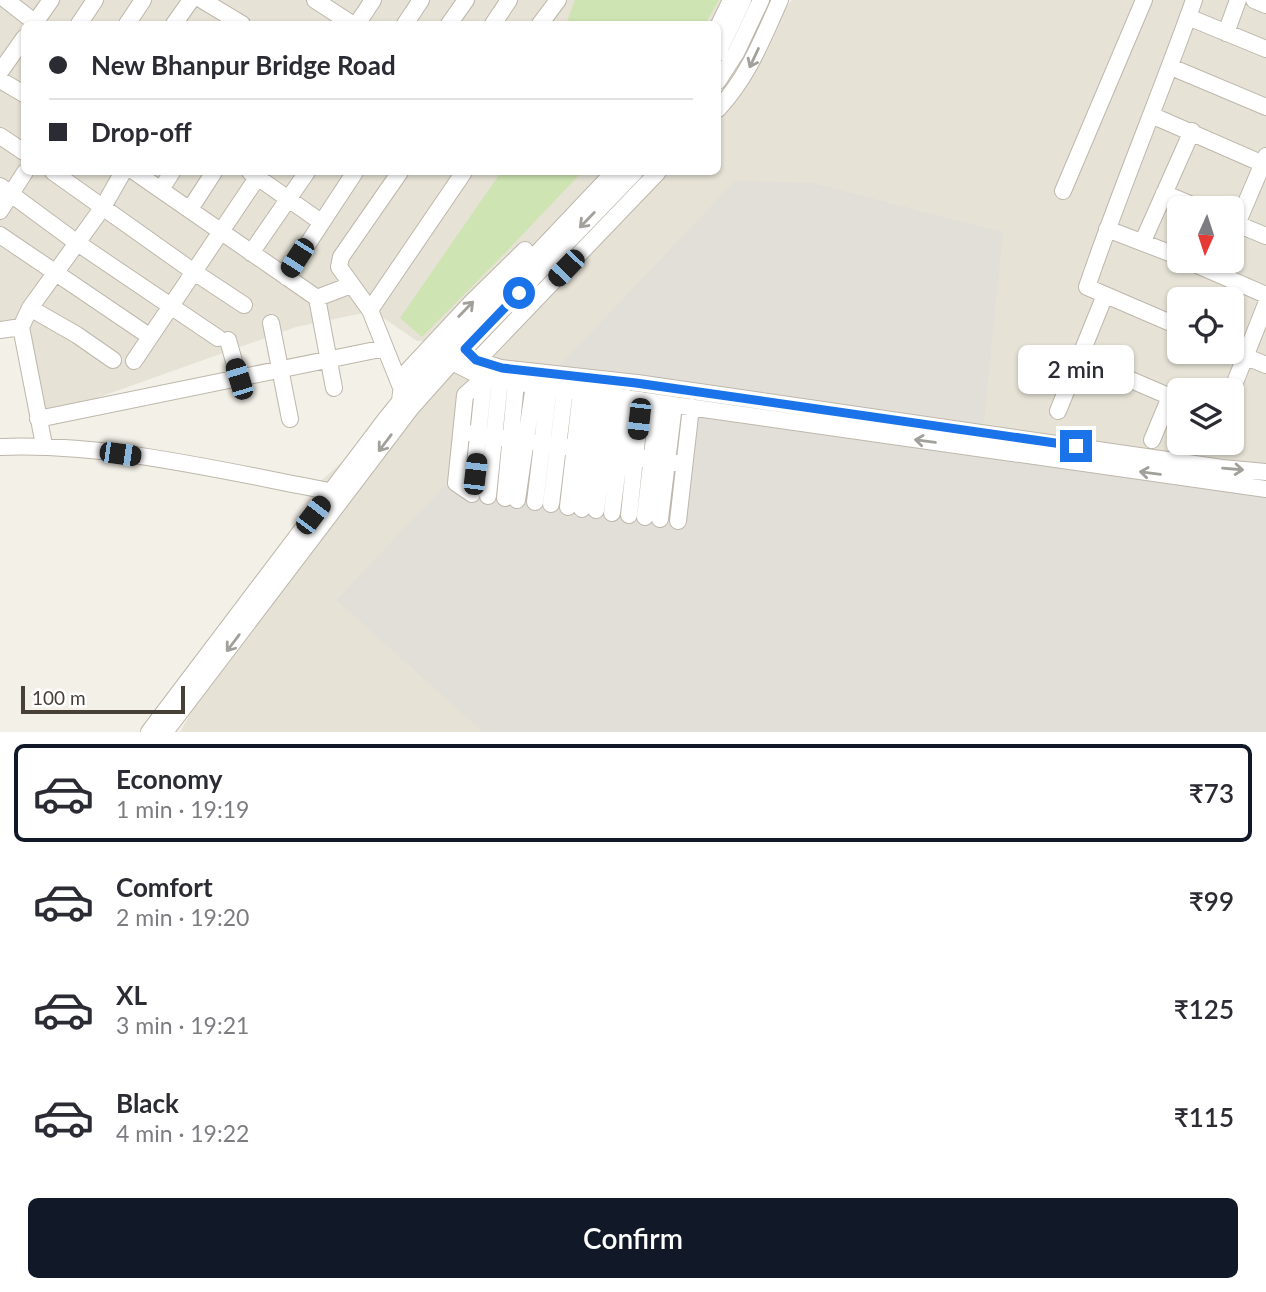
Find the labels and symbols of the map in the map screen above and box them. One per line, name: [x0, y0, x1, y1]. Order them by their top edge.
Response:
one-way arrow: [747, 47, 760, 68]
north arrow: [1167, 196, 1244, 273]
one-way arrow: [579, 212, 596, 229]
car: [277, 235, 318, 281]
car: [544, 246, 589, 290]
route start: [503, 277, 535, 309]
one-way arrow: [458, 301, 475, 318]
callout: 2 min: [1018, 344, 1134, 394]
car: [223, 356, 256, 402]
car: [627, 397, 652, 441]
route end: [1060, 430, 1092, 462]
one-way arrow: [377, 433, 392, 451]
one-way arrow: [914, 435, 936, 448]
car: [98, 441, 143, 467]
car: [463, 452, 488, 496]
one-way arrow: [1222, 463, 1244, 476]
one-way arrow: [1139, 466, 1162, 479]
car: [292, 492, 335, 538]
one-way arrow: [225, 634, 240, 652]
scale bar: [21, 683, 186, 715]

